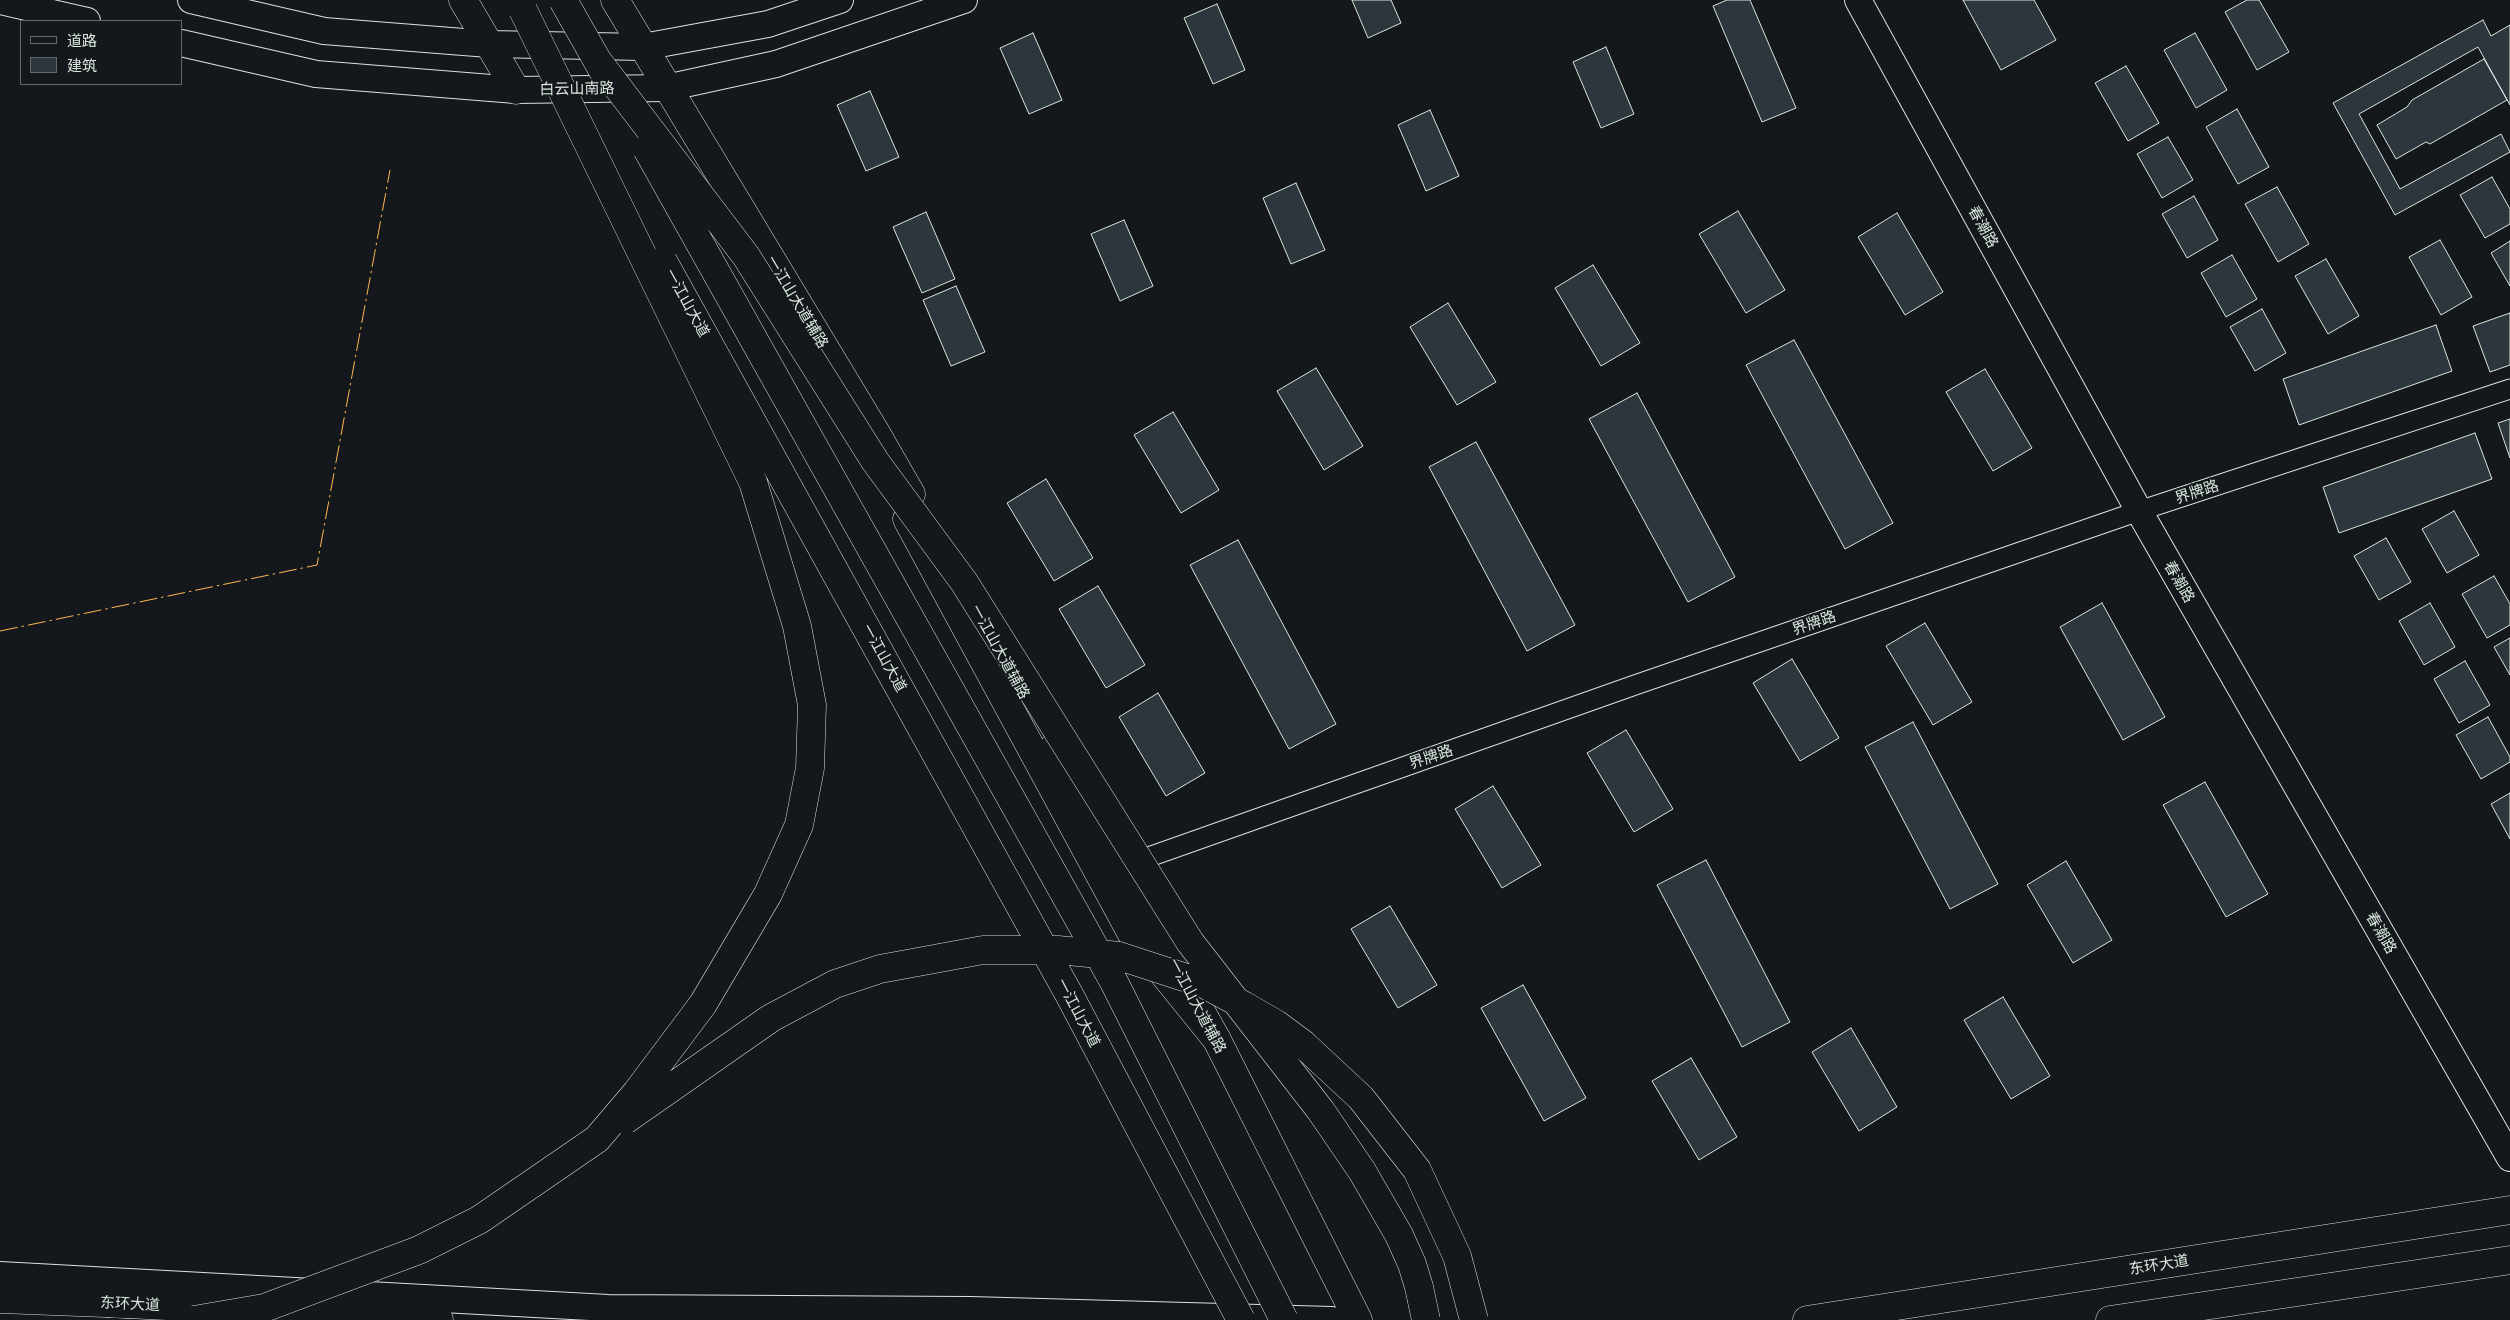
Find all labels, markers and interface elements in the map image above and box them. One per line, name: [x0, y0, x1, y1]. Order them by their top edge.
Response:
legend: [20, 20, 182, 85]
text: 道路: [67, 32, 97, 49]
text: 建筑: [67, 57, 97, 74]
street label: 白云山南路: [539, 79, 615, 99]
street label: 春潮路: [1964, 203, 2002, 251]
street label: 一江山大道辅路: [762, 252, 832, 352]
street label: 一江山大道: [661, 266, 713, 340]
street label: 界牌路: [2173, 476, 2221, 508]
street label: 春潮路: [2160, 558, 2198, 606]
street label: 一江山大道辅路: [967, 602, 1033, 702]
street label: 界牌路: [1790, 607, 1838, 639]
street label: 一江山大道: [858, 621, 910, 695]
street label: 界牌路: [1407, 741, 1455, 773]
street label: 春潮路: [2362, 909, 2400, 957]
street label: 一江山大道辅路: [1164, 955, 1230, 1057]
street label: 一江山大道: [1052, 976, 1104, 1050]
street label: 东环大道: [2128, 1251, 2190, 1279]
street label: 东环大道: [100, 1293, 160, 1315]

